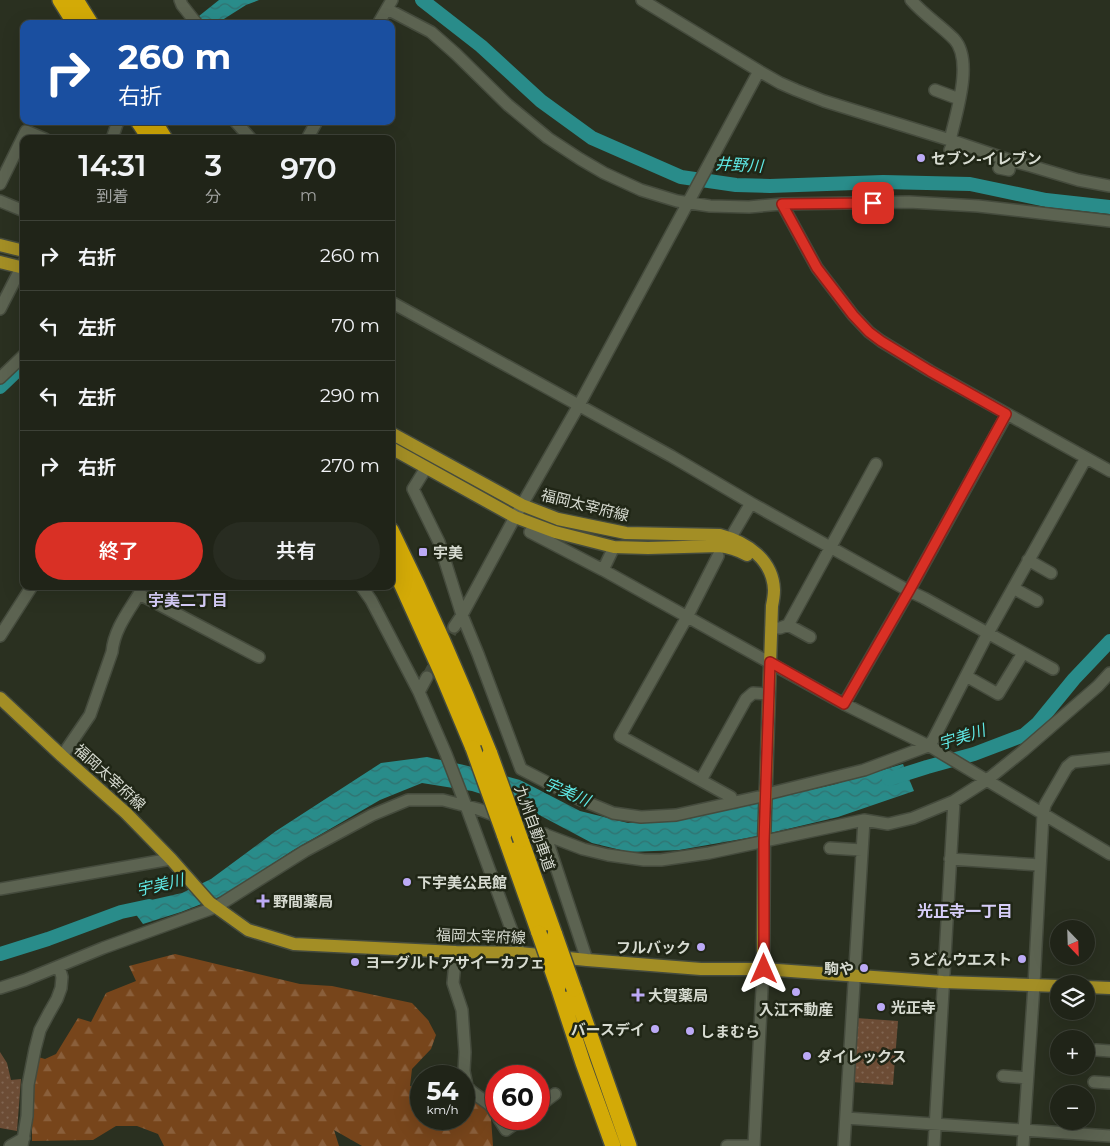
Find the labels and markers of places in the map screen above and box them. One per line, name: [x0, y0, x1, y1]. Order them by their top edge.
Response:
place label: セブン-イレブン: [931, 149, 1042, 168]
marker: セブン-イレブン: [915, 152, 927, 164]
pin: [852, 182, 894, 224]
place label: 宇美: [433, 543, 463, 562]
marker: 宇美: [417, 546, 429, 558]
place label: 下宇美公民館: [417, 873, 507, 892]
marker: 下宇美公民館: [401, 876, 413, 888]
place label: 野間薬局: [273, 892, 333, 911]
marker: 野間薬局: [257, 895, 269, 907]
place label: フルバック: [616, 938, 691, 957]
marker: フルバック: [695, 941, 707, 953]
place label: うどんウエスト: [907, 950, 1012, 969]
place label: ヨーグルトアサイーカフェ: [365, 953, 545, 972]
marker: うどんウエスト: [1016, 953, 1028, 965]
marker: ヨーグルトアサイーカフェ: [349, 956, 361, 968]
place label: 駒や: [824, 959, 854, 978]
marker: 駒や: [858, 962, 870, 974]
place label: 大賀薬局: [648, 986, 708, 1005]
marker: 入江不動産: [790, 986, 802, 998]
marker: 大賀薬局: [632, 989, 644, 1001]
place label: 光正寺: [891, 998, 936, 1017]
place label: 入江不動産: [758, 1000, 834, 1019]
marker: 光正寺: [875, 1001, 887, 1013]
place label: バースデイ: [571, 1020, 645, 1039]
place label: しまむら: [700, 1022, 760, 1041]
marker: バースデイ: [649, 1023, 661, 1035]
marker: しまむら: [684, 1025, 696, 1037]
place label: ダイレックス: [817, 1047, 907, 1066]
marker: ダイレックス: [801, 1050, 813, 1062]

